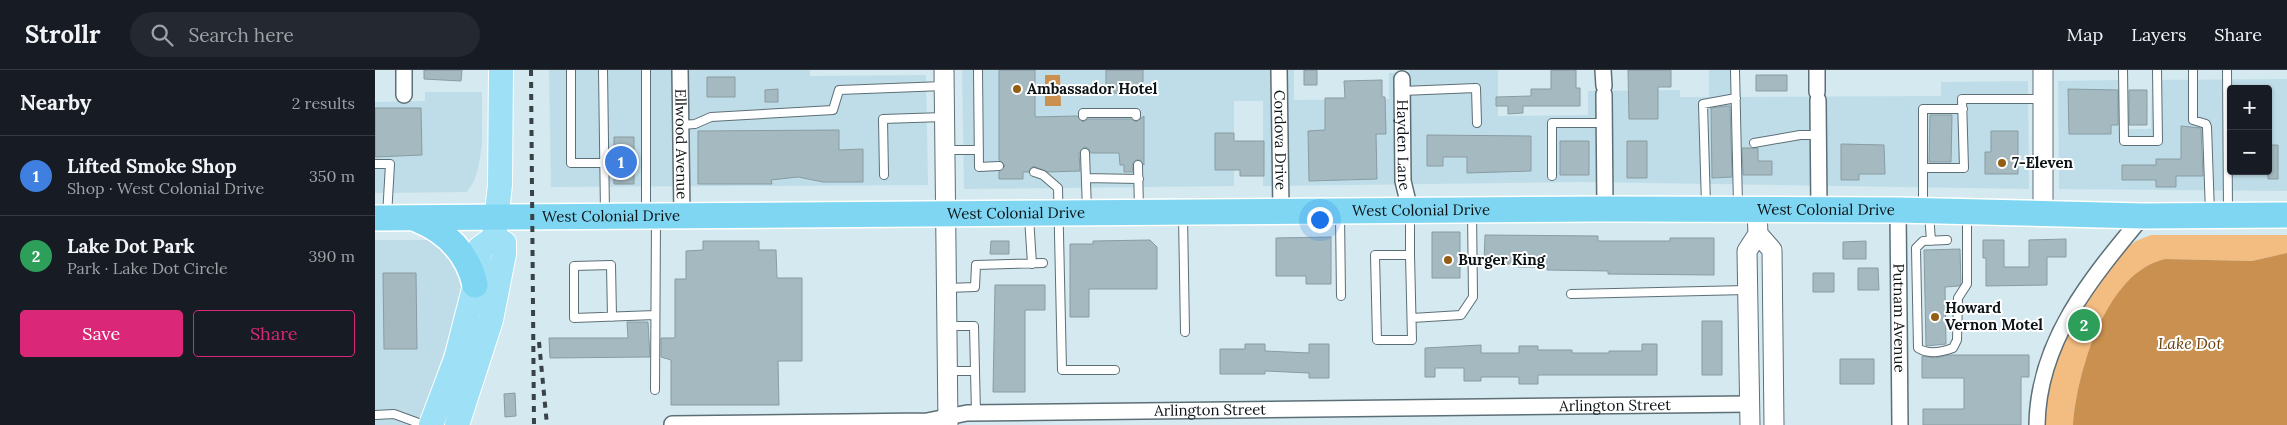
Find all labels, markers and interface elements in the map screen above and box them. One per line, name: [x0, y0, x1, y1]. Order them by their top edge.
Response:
search box: [130, 12, 480, 57]
text: Strollr: [25, 19, 100, 50]
icon: search: [148, 21, 176, 49]
text: Search here: [188, 23, 294, 47]
text: Map: [2067, 23, 2103, 46]
text: Layers: [2131, 23, 2186, 46]
text: Share: [2214, 23, 2262, 46]
place label: Ambassador Hotel: [1027, 79, 1158, 98]
marker: Ambassador Hotel: [1011, 83, 1023, 95]
map controls: [2227, 85, 2272, 175]
button: +: [2227, 85, 2272, 130]
street label: Ellwood Avenue: [671, 88, 692, 199]
text: Nearby: [20, 89, 91, 116]
street label: Cordova Drive: [1270, 90, 1291, 190]
text: 2 results: [292, 93, 355, 113]
street label: Hayden Lane: [1393, 99, 1415, 192]
button: −: [2227, 130, 2272, 175]
pin: 1: [605, 143, 637, 181]
place label: 7-Eleven: [2012, 153, 2074, 172]
text: Lifted Smoke Shop: [67, 154, 237, 178]
marker: 7-Eleven: [1996, 157, 2008, 169]
text: 1: [33, 166, 39, 186]
text: 350 m: [309, 166, 355, 186]
text: Shop · West Colonial Drive: [67, 178, 264, 198]
street label: West Colonial Drive: [1352, 200, 1490, 220]
street label: West Colonial Drive: [1757, 200, 1895, 219]
street label: West Colonial Drive: [947, 203, 1085, 223]
street label: West Colonial Drive: [542, 206, 680, 226]
your location: [1307, 207, 1333, 233]
text: Lake Dot Park: [67, 234, 195, 258]
text: 2: [32, 246, 40, 266]
text: 390 m: [308, 246, 355, 266]
place label: Burger King: [1458, 250, 1546, 269]
marker: Burger King: [1442, 254, 1454, 266]
text: Park · Lake Dot Circle: [67, 258, 228, 278]
street label: Putnam Avenue: [1889, 263, 1910, 373]
place label: Howard Vernon Motel: [1945, 298, 2043, 334]
pin: 2: [2068, 306, 2100, 344]
button: Save: [20, 310, 183, 357]
button: Share: [193, 310, 355, 357]
marker: Howard Vernon Motel: [1929, 311, 1941, 323]
water label: Lake Dot: [2158, 333, 2222, 353]
street label: Arlington Street: [1558, 395, 1671, 415]
street label: Arlington Street: [1153, 400, 1266, 420]

